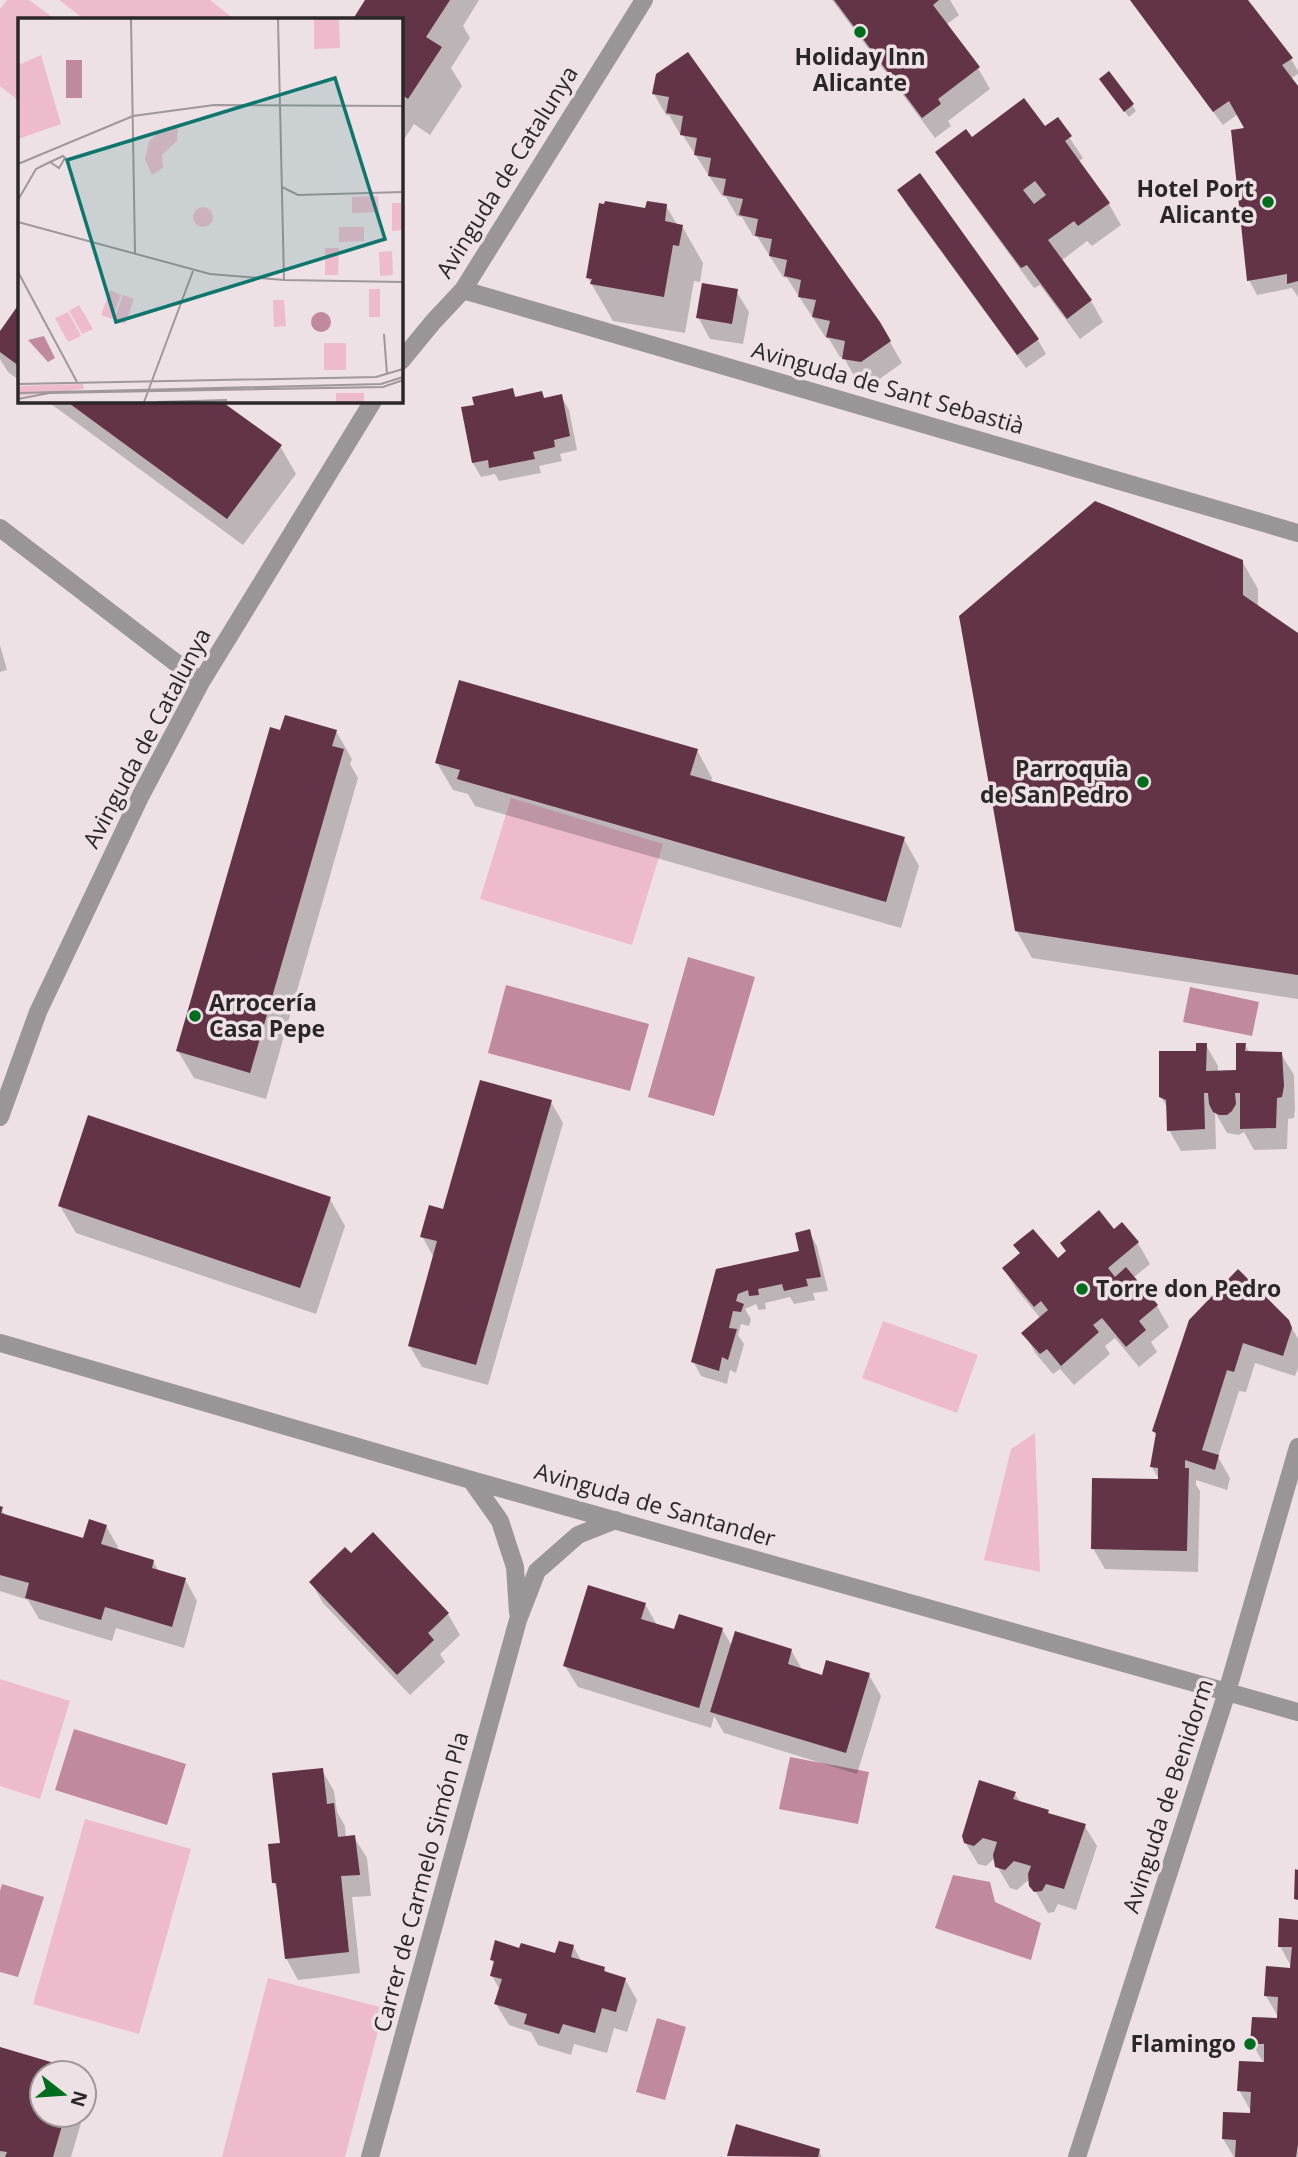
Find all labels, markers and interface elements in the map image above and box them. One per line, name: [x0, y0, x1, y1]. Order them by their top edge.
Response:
inset map: [18, 18, 402, 402]
marker: Holiday Inn Alicante: [852, 24, 868, 40]
place label: Holiday Inn Alicante: [794, 40, 926, 98]
street label: Avinguda de Catalunya: [428, 59, 585, 284]
place label: Hotel Port Alicante: [1136, 172, 1254, 230]
marker: Hotel Port Alicante: [1260, 194, 1276, 210]
street label: Avinguda de Sant Sebastià: [748, 333, 1028, 441]
street label: Avinguda de Catalunya: [75, 622, 218, 853]
place label: Parroquia de San Pedro: [980, 752, 1129, 810]
marker: Parroquia de San Pedro: [1135, 774, 1151, 790]
place label: Arrocería Casa Pepe: [209, 986, 325, 1044]
marker: Arrocería Casa Pepe: [187, 1008, 203, 1024]
place label: Torre don Pedro: [1096, 1272, 1281, 1304]
marker: Torre don Pedro: [1074, 1281, 1090, 1297]
street label: Avinguda de Santander: [531, 1454, 780, 1554]
street label: Avinguda de Benidorm: [1114, 1674, 1220, 1917]
street label: Carrer de Carmelo Simón Pla: [364, 1728, 476, 2036]
place label: Flamingo: [1131, 2027, 1236, 2059]
marker: Flamingo: [1242, 2036, 1258, 2052]
north arrow: [28, 2059, 98, 2129]
text: N: [65, 2088, 94, 2110]

